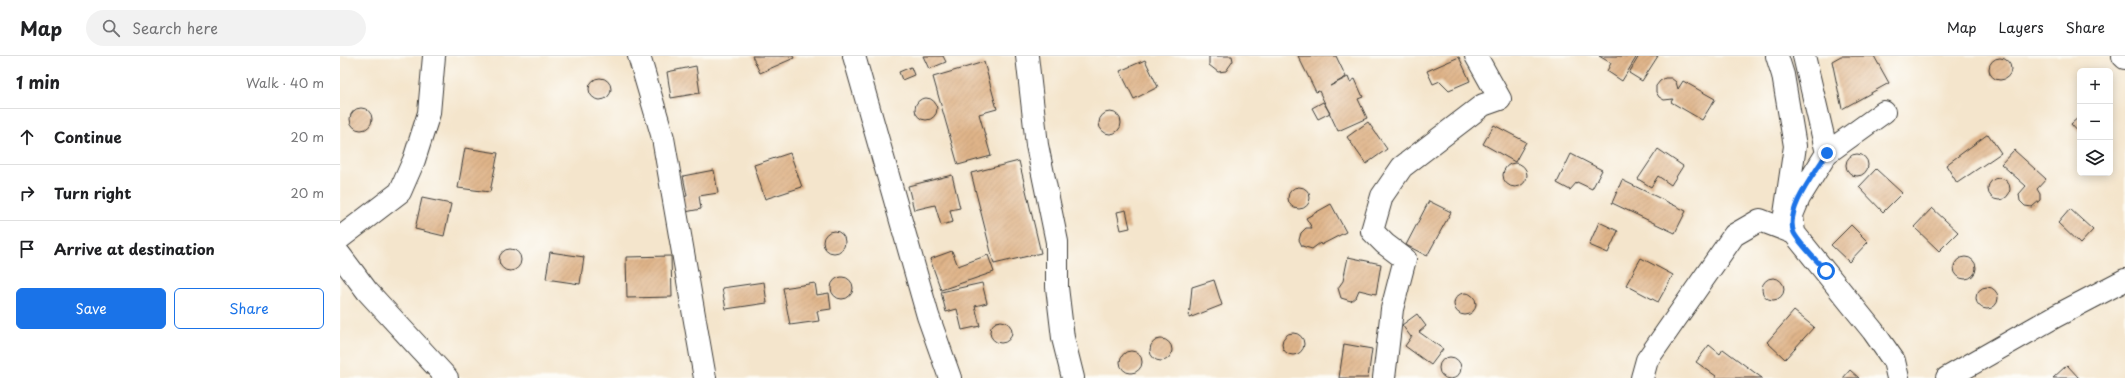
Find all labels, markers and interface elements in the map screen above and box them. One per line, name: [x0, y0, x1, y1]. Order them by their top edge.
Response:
search box: [86, 10, 366, 46]
text: Map: [20, 14, 62, 42]
text: Search here: [132, 16, 218, 39]
icon: search: [100, 17, 122, 39]
text: Map: [1947, 17, 1977, 38]
text: Layers: [1999, 17, 2044, 38]
text: Share: [2066, 17, 2105, 38]
map controls: [2077, 68, 2113, 176]
button: +: [2077, 68, 2113, 104]
text: 1 min: [16, 69, 60, 95]
text: Walk · 40 m: [246, 73, 324, 92]
button: −: [2077, 104, 2113, 140]
text: Continue: [54, 125, 122, 148]
icon: ahead: [16, 126, 38, 148]
text: 20 m: [290, 127, 324, 146]
button: layers: [2077, 140, 2113, 176]
route end: [1818, 144, 1836, 162]
text: Turn right: [54, 181, 131, 204]
icon: right: [16, 182, 38, 204]
text: 20 m: [290, 183, 324, 202]
text: Arrive at destination: [54, 237, 215, 260]
icon: arrive: [16, 238, 38, 260]
route start: [1817, 262, 1835, 280]
button: Save: [16, 288, 166, 329]
button: Share: [174, 288, 324, 329]

